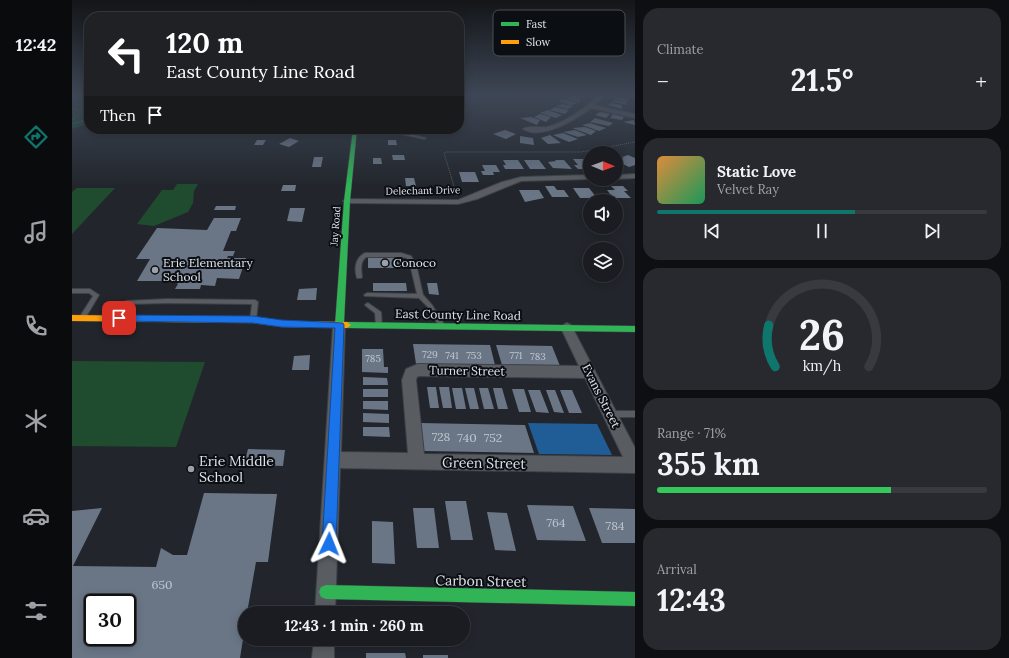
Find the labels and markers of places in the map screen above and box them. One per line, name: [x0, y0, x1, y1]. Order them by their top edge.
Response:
place label: Erie Elementary School: [163, 255, 254, 284]
place label: Conoco: [393, 255, 436, 270]
marker: Conoco: [380, 258, 390, 268]
marker: Erie Elementary School: [150, 265, 160, 275]
pin: [102, 301, 136, 335]
place label: Erie Middle School: [199, 452, 274, 486]
marker: Erie Middle School: [186, 464, 196, 474]

